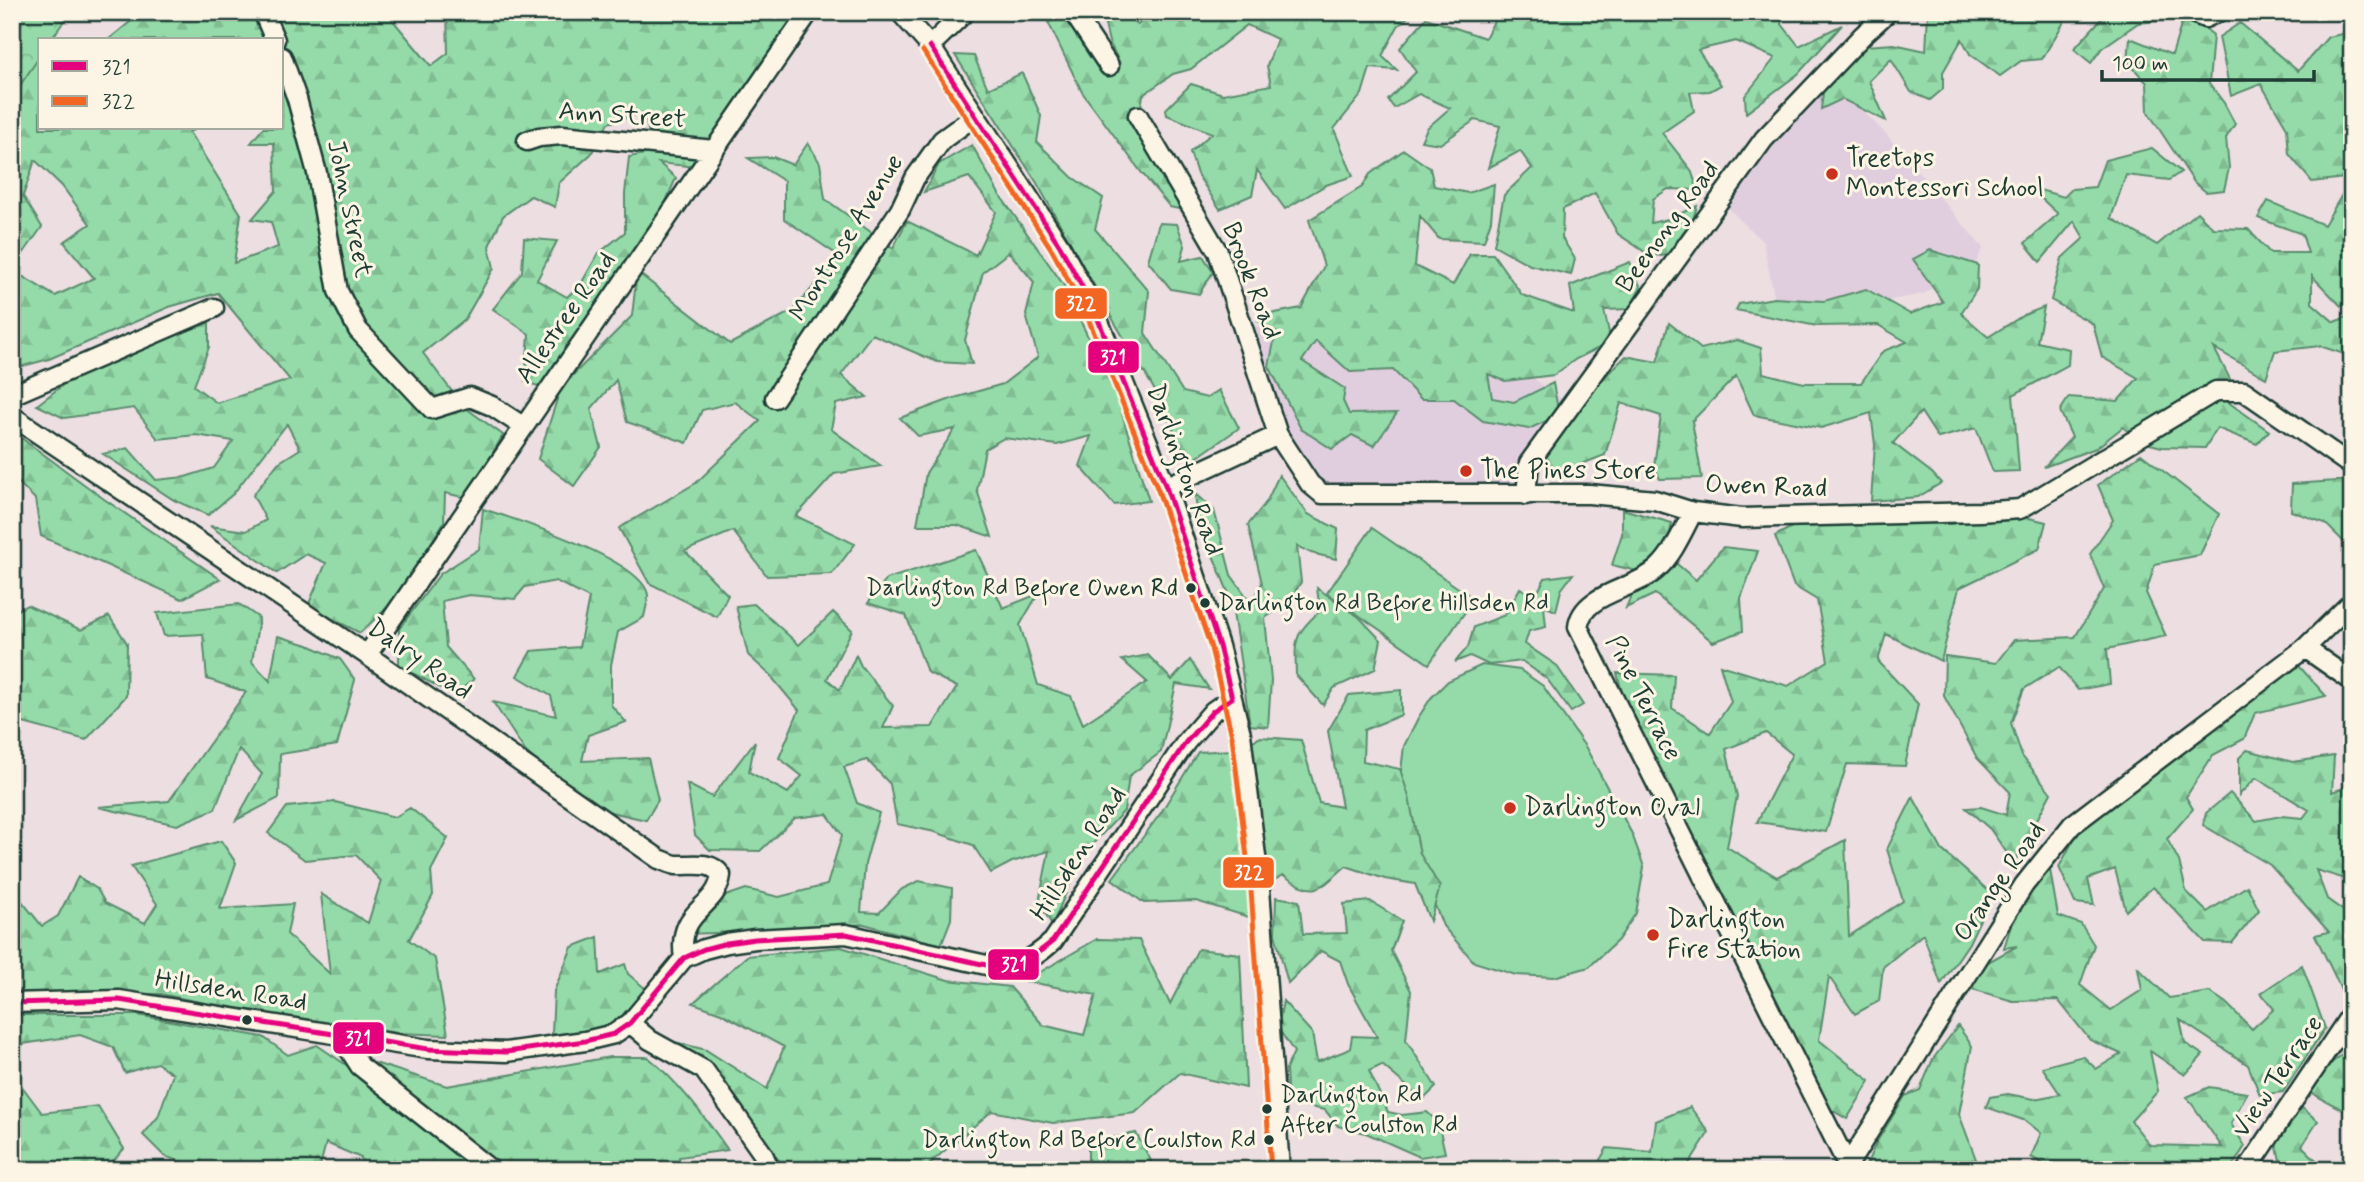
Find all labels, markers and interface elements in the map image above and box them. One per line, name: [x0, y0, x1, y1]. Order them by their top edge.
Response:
legend: [38, 38, 284, 130]
scale bar: [2102, 38, 2313, 82]
text: 100 m: [2112, 50, 2168, 78]
text: 321: [102, 54, 131, 82]
text: 322: [102, 88, 135, 116]
street label: Ann Street: [557, 95, 687, 137]
street label: John Street: [318, 137, 380, 281]
place label: Treetops Montessori School: [1846, 142, 2044, 206]
street label: Montrose Avenue: [782, 148, 912, 328]
street label: Beenong Road: [1609, 154, 1727, 300]
marker: Treetops Montessori School: [1824, 166, 1840, 182]
street label: Brook Road: [1213, 218, 1289, 344]
street label: Allestree Road: [508, 245, 624, 391]
line badge: 322: [1054, 287, 1108, 320]
text: 322: [1066, 292, 1097, 317]
line badge: 321: [1087, 340, 1140, 374]
text: 321: [1100, 346, 1126, 371]
street label: Darlington Road: [1134, 380, 1231, 561]
place label: The Pines Store: [1480, 454, 1656, 488]
marker: The Pines Store: [1458, 463, 1474, 479]
street label: Owen Road: [1704, 468, 1828, 506]
place label: Darlington Rd Before Owen Rd: [866, 573, 1178, 607]
marker: Darlington Rd Before Owen Rd: [1184, 581, 1198, 595]
place label: Darlington Rd Before Hillsden Rd: [1218, 588, 1549, 622]
marker: Darlington Rd Before Hillsden Rd: [1198, 596, 1212, 610]
street label: Dalry Road: [360, 611, 478, 709]
street label: Pine Terrace: [1597, 630, 1689, 766]
street label: Hillsden Road: [1023, 780, 1135, 928]
place label: Darlington Oval: [1524, 791, 1700, 828]
marker: Darlington Oval: [1502, 800, 1518, 816]
street label: Orange Road: [1946, 815, 2055, 950]
line badge: 322: [1222, 856, 1275, 889]
text: 322: [1234, 861, 1265, 886]
place label: Darlington Fire Station: [1667, 903, 1801, 967]
marker: Darlington Fire Station: [1645, 927, 1661, 943]
line badge: 321: [987, 948, 1040, 981]
text: 321: [1001, 953, 1027, 978]
street label: Hillsden Road: [153, 962, 309, 1020]
street label: View Terrace: [2225, 1009, 2331, 1145]
unlabelled marker: [240, 1013, 254, 1027]
line badge: 321: [332, 1021, 385, 1055]
text: 321: [345, 1027, 371, 1052]
place label: Darlington Rd After Coulston Rd: [1280, 1080, 1458, 1141]
marker: Darlington Rd After Coulston Rd: [1260, 1102, 1274, 1116]
place label: Darlington Rd Before Coulston Rd: [922, 1125, 1256, 1159]
marker: Darlington Rd Before Coulston Rd: [1262, 1133, 1276, 1147]

